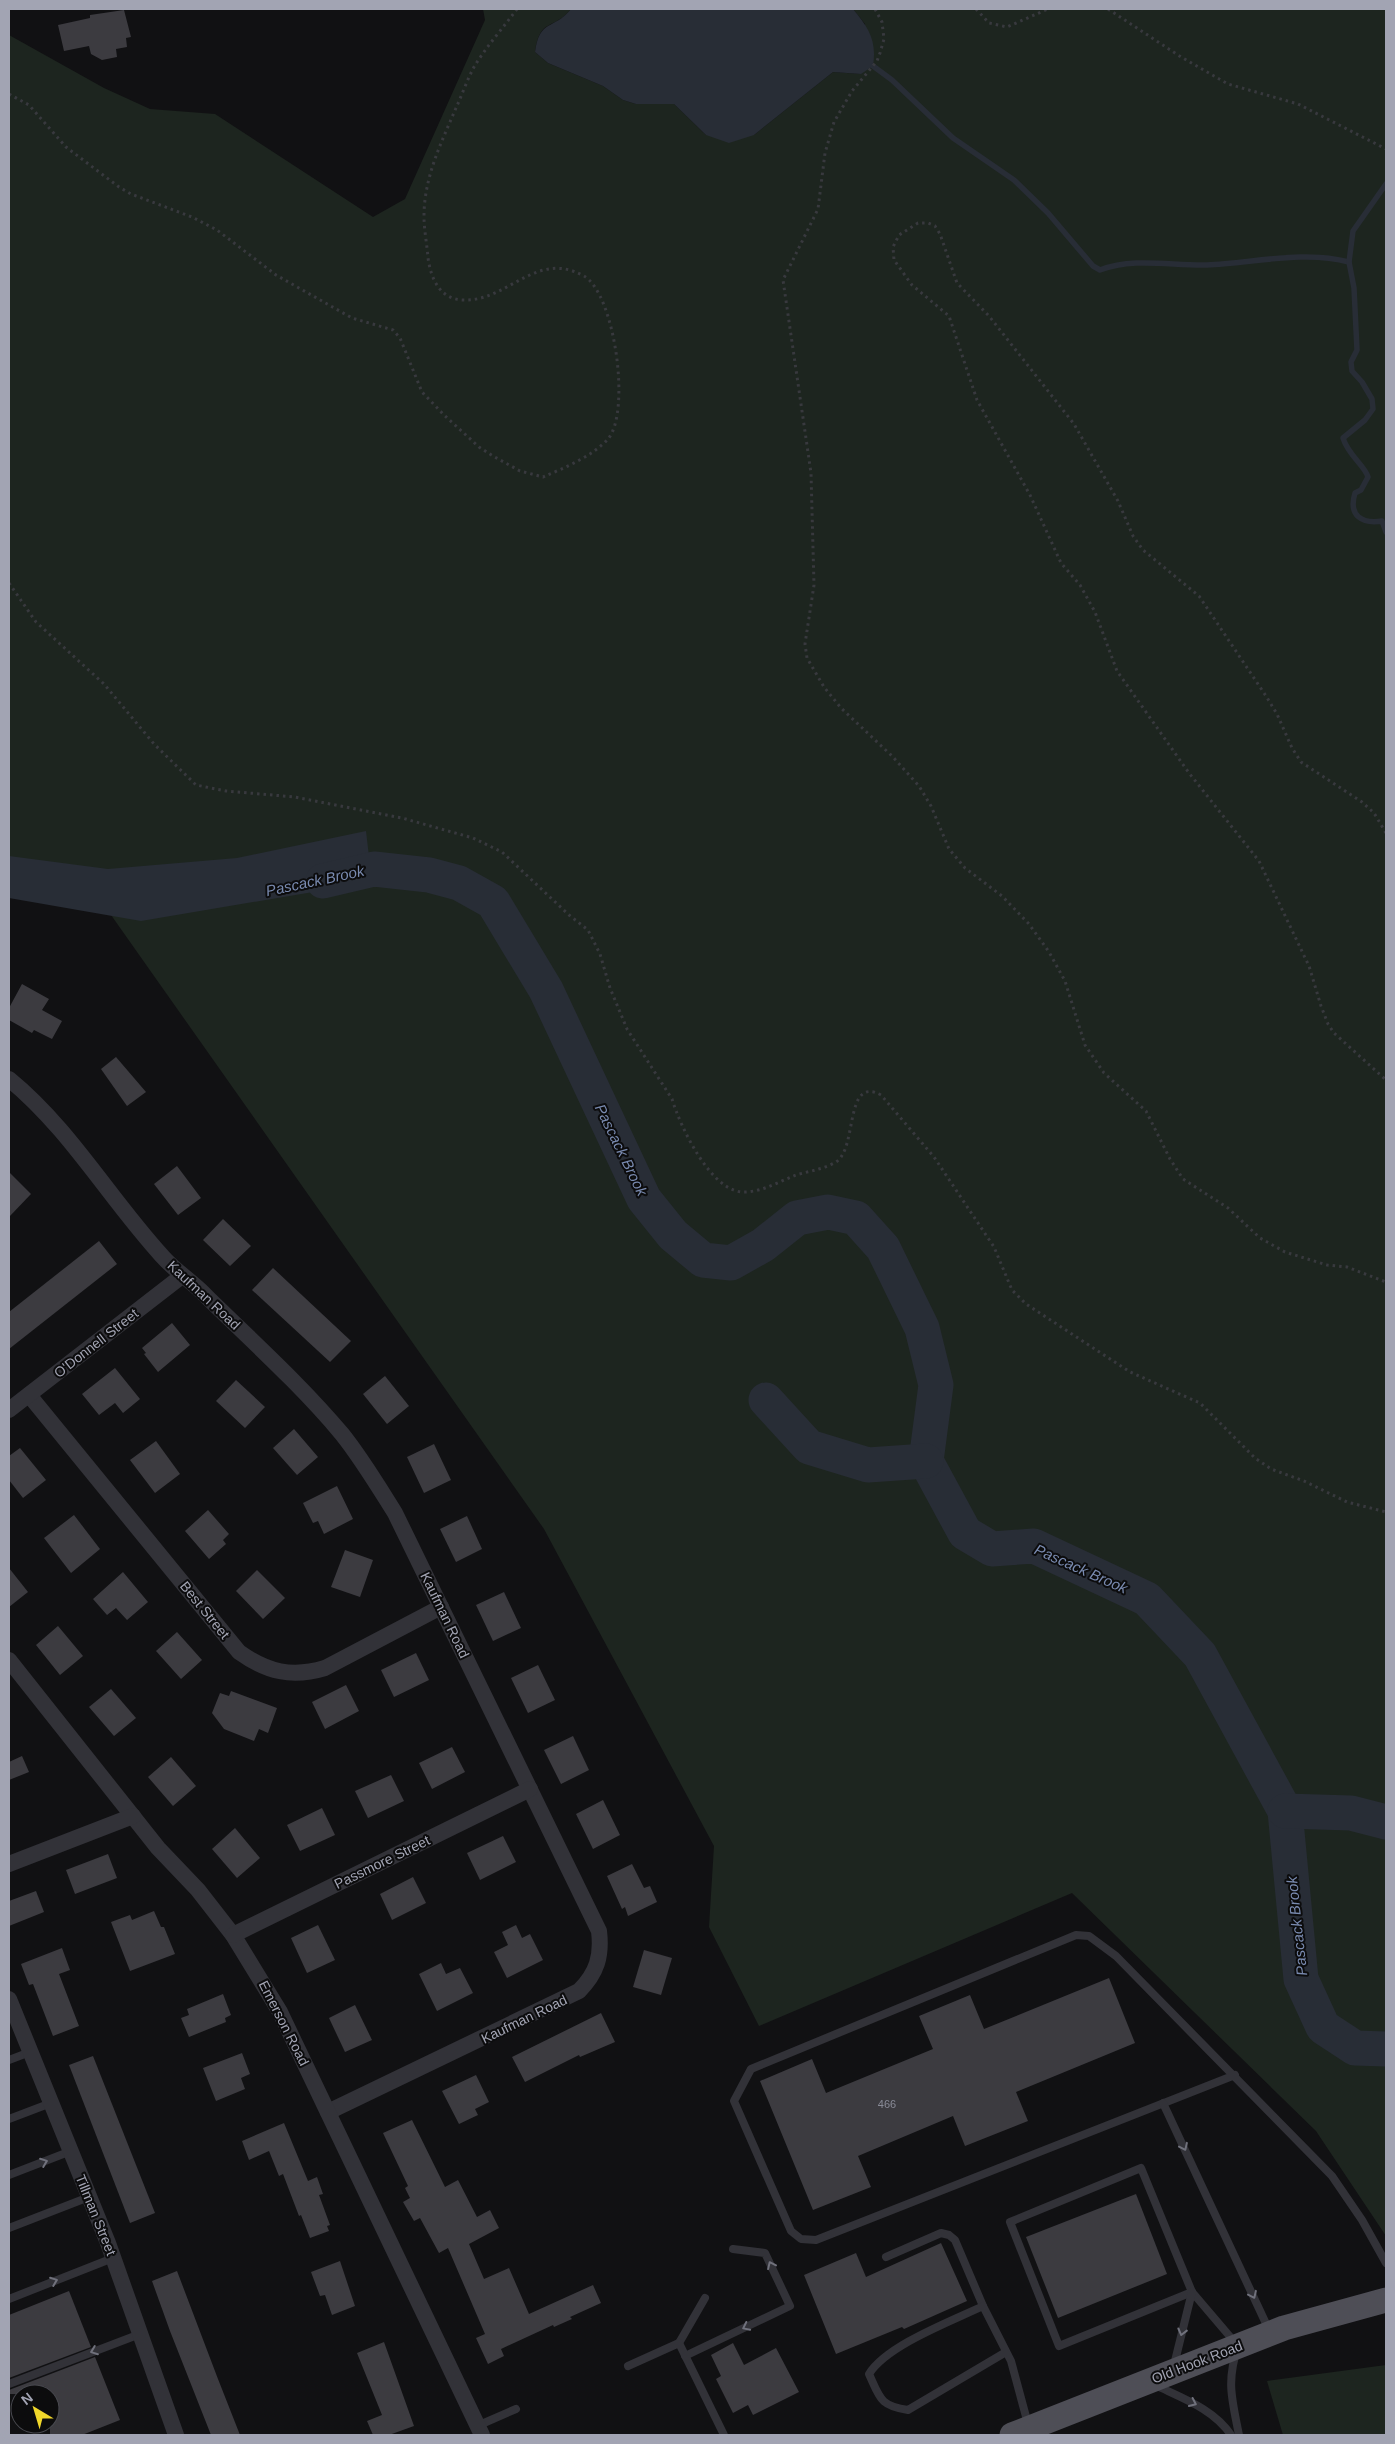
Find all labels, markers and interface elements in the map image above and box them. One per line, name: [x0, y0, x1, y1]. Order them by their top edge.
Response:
water label: Pascack Brook: [264, 861, 367, 899]
water label: Pascack Brook: [592, 1101, 652, 1200]
street label: Kaufman Road: [164, 1257, 244, 1333]
street label: O'Donnell Street: [51, 1305, 141, 1381]
water label: Pascack Brook: [1032, 1540, 1132, 1597]
street label: Kaufman Road: [417, 1570, 473, 1660]
street label: Best Street: [177, 1578, 233, 1642]
street label: Passmore Street: [332, 1832, 432, 1892]
water label: Pascack Brook: [1283, 1874, 1310, 1977]
street label: Emerson Road: [256, 1978, 312, 2068]
street label: Kaufman Road: [479, 1991, 569, 2047]
house number: 466: [878, 2098, 896, 2110]
one-way arrow: [1178, 2142, 1188, 2151]
one-way arrow: [39, 2157, 48, 2168]
street label: Tillman Street: [73, 2172, 120, 2258]
one-way arrow: [767, 2261, 777, 2270]
one-way arrow: [49, 2277, 58, 2287]
one-way arrow: [1246, 2289, 1256, 2298]
one-way arrow: [742, 2321, 751, 2331]
one-way arrow: [1177, 2327, 1188, 2336]
street label: Old Hook Road: [1149, 2337, 1245, 2387]
one-way arrow: [91, 2346, 99, 2356]
north arrow: [10, 2384, 60, 2434]
text: N: [18, 2389, 36, 2408]
one-way arrow: [1188, 2397, 1197, 2407]

